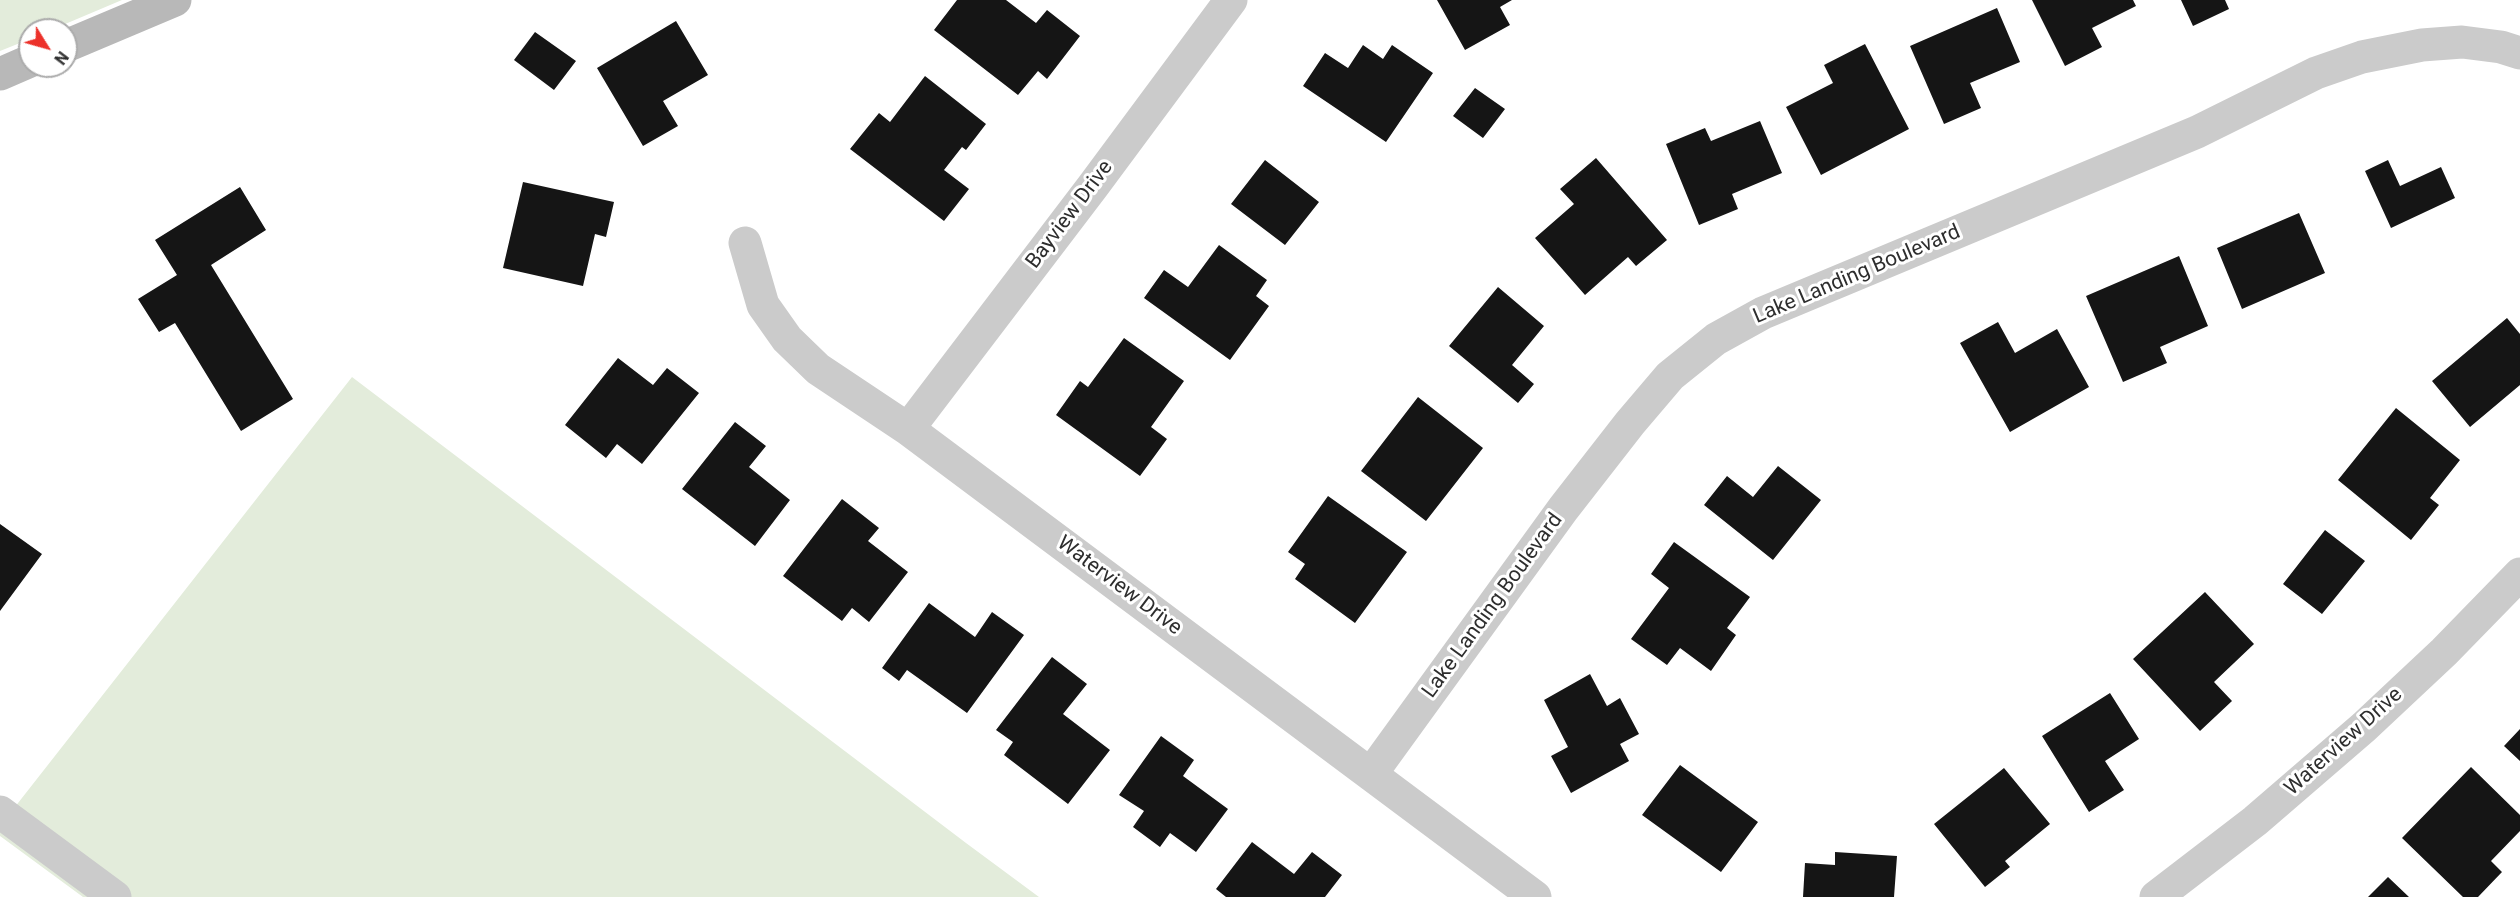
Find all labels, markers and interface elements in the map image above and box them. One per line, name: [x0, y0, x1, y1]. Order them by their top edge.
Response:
north arrow: [18, 18, 78, 78]
text: N: [50, 48, 72, 68]
street label: Bayview Drive: [1021, 156, 1119, 274]
street label: Lake Landing Boulevard: [1750, 220, 1964, 330]
street label: Lake Landing Boulevard: [1417, 509, 1569, 703]
street label: Waterview Drive: [1052, 531, 1186, 641]
street label: Waterview Drive: [2280, 683, 2408, 801]

